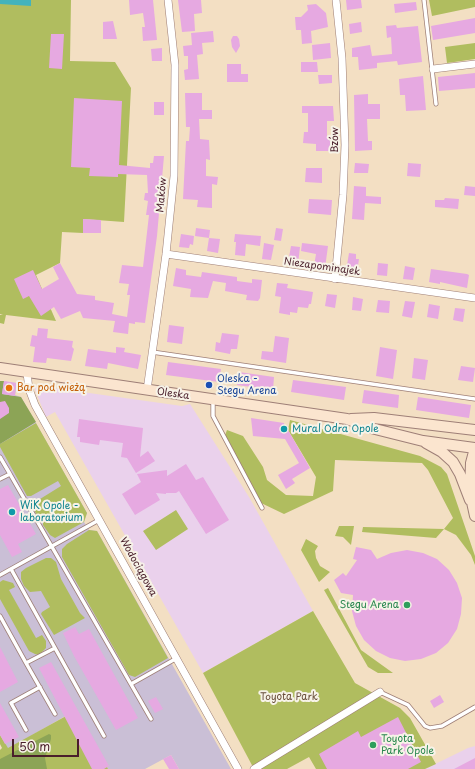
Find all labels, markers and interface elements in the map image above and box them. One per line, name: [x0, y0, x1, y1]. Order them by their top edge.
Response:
street label: Bzów: [329, 127, 341, 153]
street label: Maków: [154, 177, 170, 213]
street label: Niezapominajek: [283, 256, 361, 278]
place label: Oleska - Stegu Arena: [217, 373, 276, 396]
marker: Oleska - Stegu Arena: [204, 380, 214, 390]
place label: Bar pod wieżą: [17, 382, 85, 394]
marker: Bar pod wieżą: [4, 383, 14, 393]
street label: Oleska: [156, 386, 190, 402]
place label: Mural Odra Opole: [292, 423, 379, 435]
marker: Mural Odra Opole: [279, 424, 289, 434]
place label: WiK Opole - laboratorium: [20, 500, 83, 524]
marker: WiK Opole - laboratorium: [7, 507, 17, 517]
street label: Wodociągowa: [117, 535, 159, 599]
place label: Stegu Arena: [340, 599, 399, 611]
marker: Stegu Arena: [402, 600, 412, 610]
park label: Toyota Park: [260, 691, 318, 703]
scale bar: [14, 731, 81, 757]
place label: Toyota Park Opole: [381, 733, 434, 756]
text: 50 m: [19, 737, 50, 755]
marker: Toyota Park Opole: [368, 740, 378, 750]

